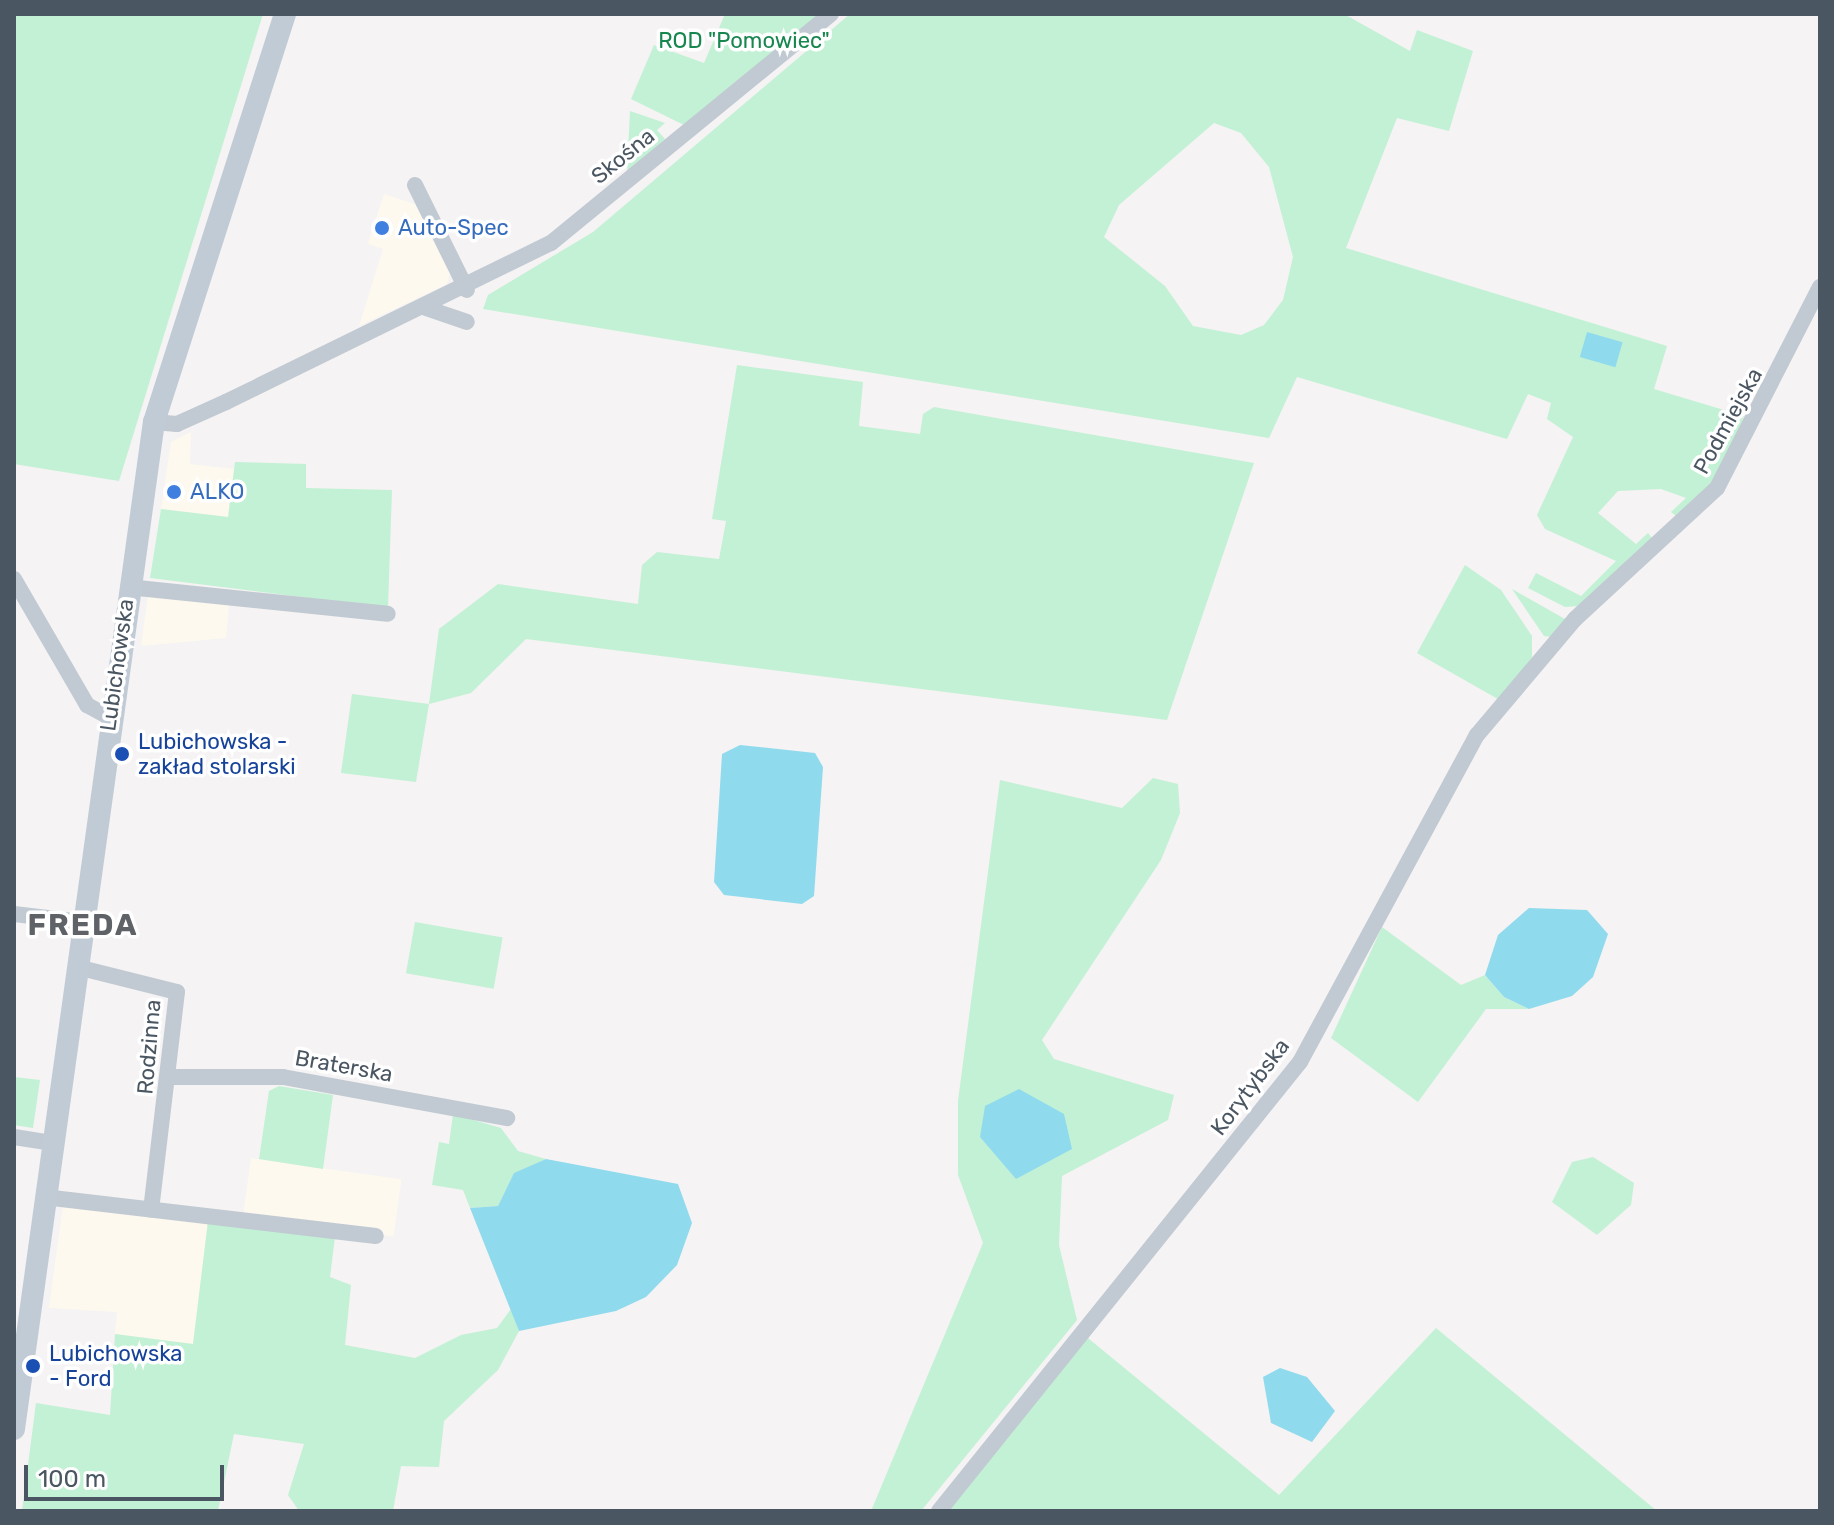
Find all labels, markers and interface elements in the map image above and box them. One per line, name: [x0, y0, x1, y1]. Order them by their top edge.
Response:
park label: ROD "Pomowiec": [658, 28, 830, 54]
street label: Skośna: [586, 123, 660, 189]
place label: Auto-Spec: [398, 215, 509, 241]
marker: Auto-Spec: [373, 219, 391, 237]
street label: Podmiejska: [1688, 363, 1768, 479]
place label: ALKO: [190, 479, 244, 505]
marker: ALKO: [165, 483, 183, 501]
street label: Lubichowska: [95, 597, 139, 733]
place label: Lubichowska - zakład stolarski: [138, 728, 296, 780]
marker: Lubichowska - zakład stolarski: [113, 745, 131, 763]
district label: FREDA: [28, 907, 138, 943]
street label: Rodzinna: [132, 998, 166, 1096]
street label: Korytybska: [1205, 1034, 1295, 1140]
street label: Braterska: [293, 1044, 395, 1088]
place label: Lubichowska - Ford: [49, 1340, 182, 1392]
marker: Lubichowska - Ford: [24, 1357, 42, 1375]
scale bar: [28, 1449, 228, 1499]
text: 100 m: [38, 1465, 106, 1493]

